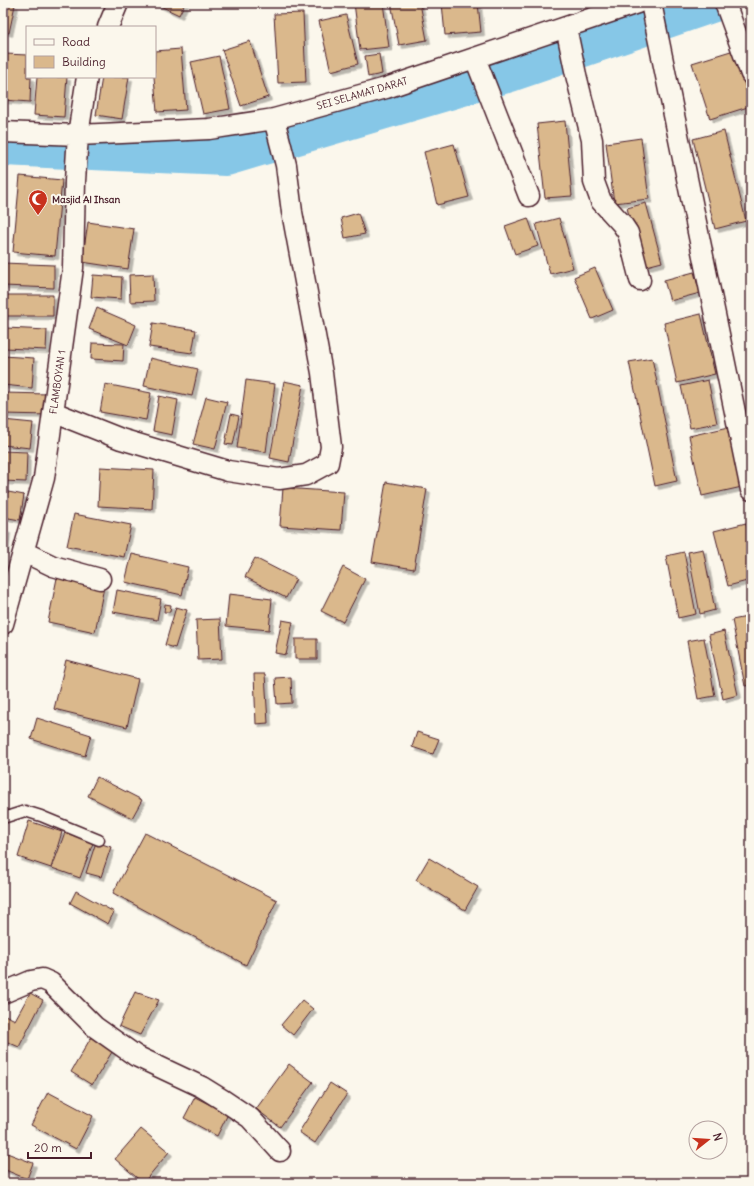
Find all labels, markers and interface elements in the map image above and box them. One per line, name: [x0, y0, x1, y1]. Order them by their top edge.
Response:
legend: [26, 26, 156, 78]
text: Road: [62, 34, 90, 49]
text: Building: [62, 54, 106, 69]
street label: SEI SELAMAT DARAT: [315, 74, 409, 113]
mosque icon: Masjid Al Ihsan: [27, 188, 49, 216]
place label: Masjid Al Ihsan: [52, 193, 120, 206]
street label: FLAMBOYAN 1: [47, 349, 68, 415]
north arrow: [688, 1120, 728, 1160]
text: N: [710, 1131, 725, 1143]
scale bar: [28, 1134, 91, 1160]
text: 20 m: [34, 1140, 62, 1155]

